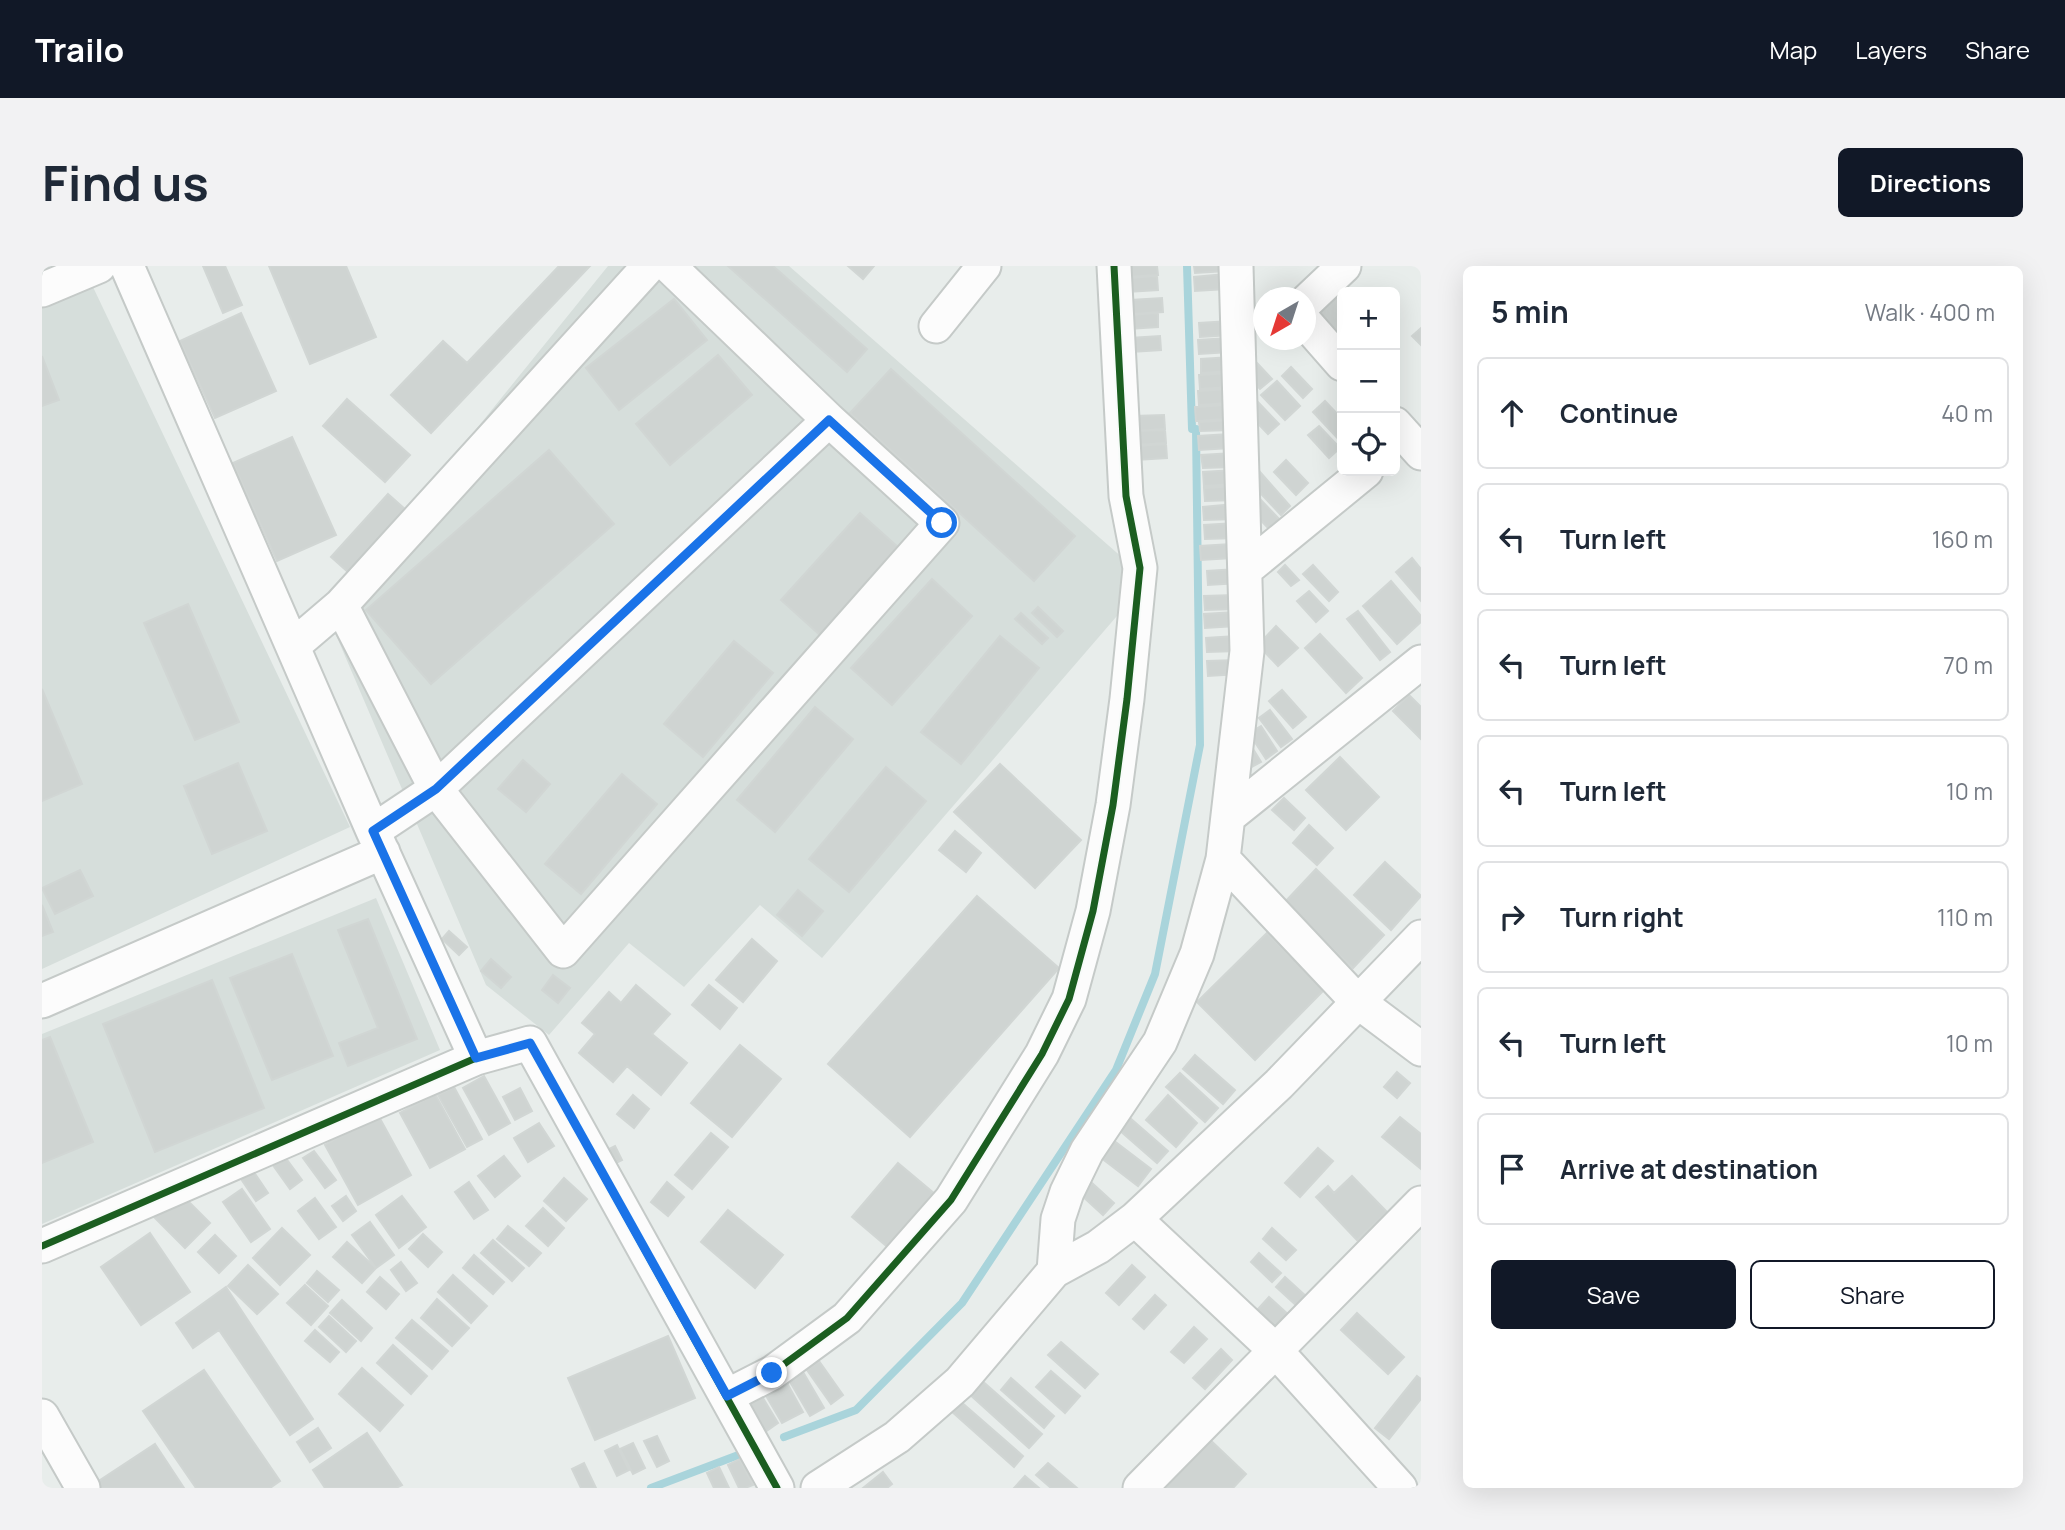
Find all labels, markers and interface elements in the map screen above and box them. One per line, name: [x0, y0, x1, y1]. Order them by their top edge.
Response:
text: Trailo: [35, 27, 124, 72]
text: Map: [1770, 33, 1817, 66]
text: Layers: [1855, 33, 1927, 66]
text: Share: [1965, 33, 2030, 66]
button: Directions: [1838, 148, 2023, 217]
text: Find us: [42, 149, 209, 216]
north arrow: [1253, 287, 1316, 350]
map controls: [1337, 287, 1400, 476]
button: +: [1337, 287, 1400, 350]
text: 5 min: [1491, 291, 1569, 332]
text: Walk · 400 m: [1865, 296, 1995, 328]
button: −: [1337, 350, 1400, 413]
icon: ahead: [1493, 394, 1531, 432]
text: Continue: [1560, 395, 1678, 431]
text: 40 m: [1941, 397, 1993, 429]
button: locate: [1337, 413, 1400, 476]
route start: [926, 507, 957, 538]
icon: left: [1493, 520, 1531, 558]
text: Turn left: [1560, 521, 1667, 557]
text: 160 m: [1932, 523, 1993, 555]
icon: left: [1493, 646, 1531, 684]
text: Turn left: [1560, 647, 1667, 683]
text: 70 m: [1943, 649, 1993, 681]
icon: left: [1493, 772, 1531, 810]
text: Turn left: [1560, 773, 1667, 809]
text: 10 m: [1946, 775, 1993, 807]
icon: right: [1493, 898, 1531, 936]
text: Turn right: [1560, 899, 1684, 935]
text: 110 m: [1937, 901, 1993, 933]
icon: left: [1493, 1024, 1531, 1062]
text: Turn left: [1560, 1025, 1667, 1061]
text: 10 m: [1946, 1027, 1993, 1059]
icon: arrive: [1493, 1150, 1531, 1188]
text: Arrive at destination: [1560, 1151, 1818, 1187]
button: Save: [1491, 1260, 1736, 1329]
button: Share: [1750, 1260, 1995, 1329]
route end: [756, 1357, 787, 1388]

